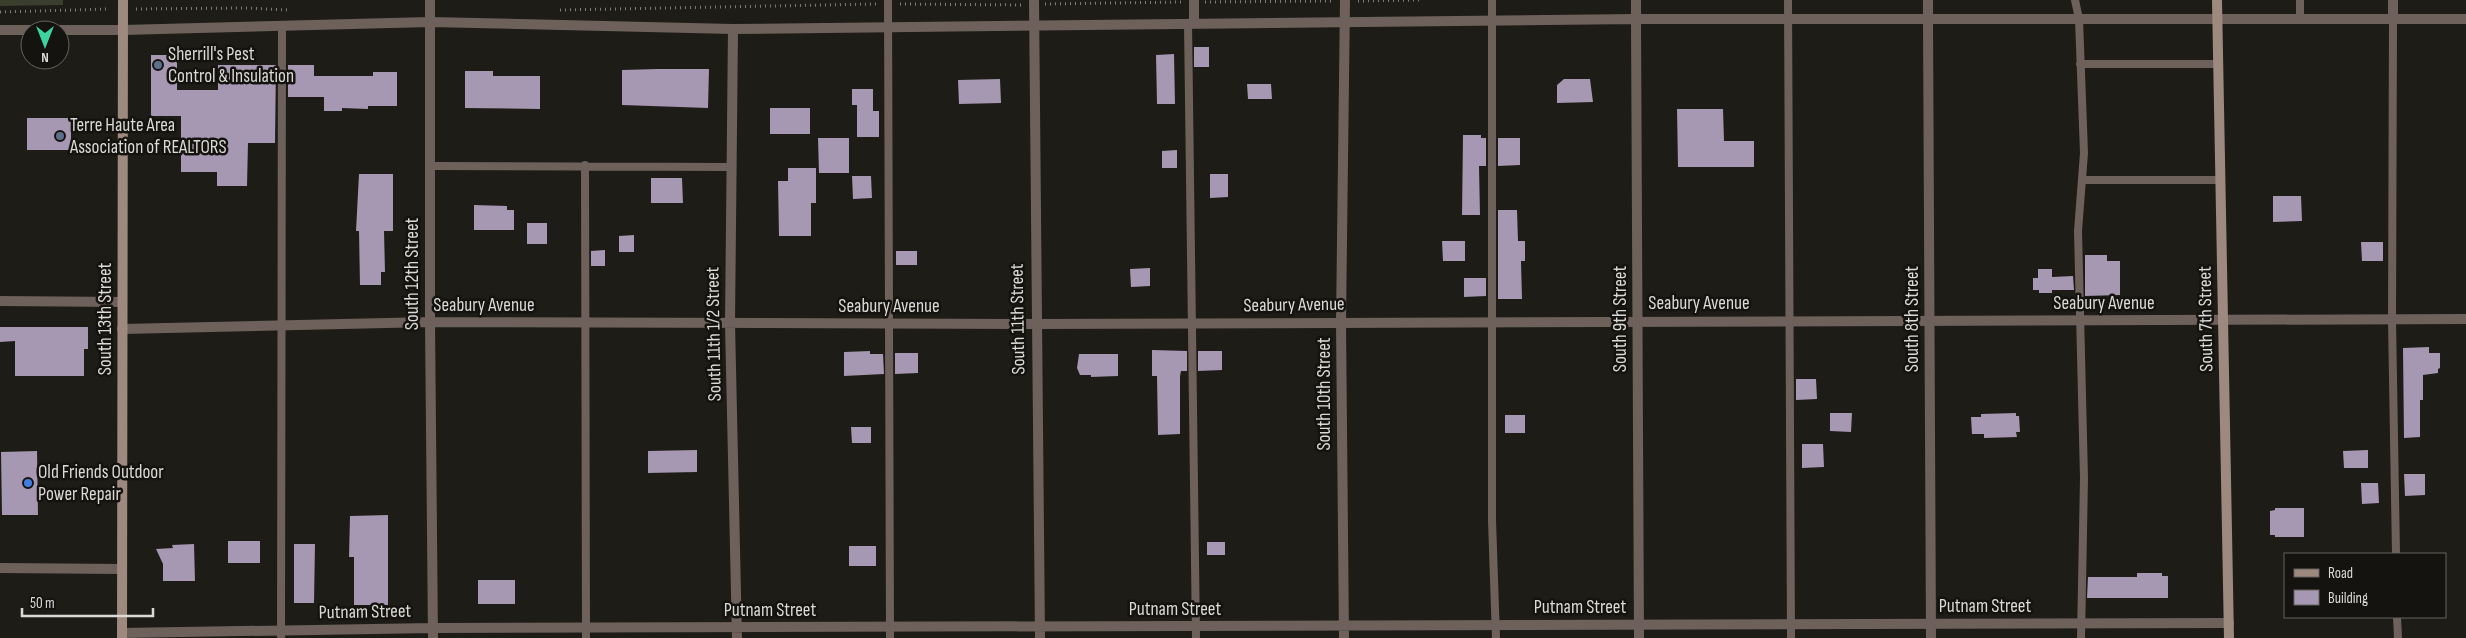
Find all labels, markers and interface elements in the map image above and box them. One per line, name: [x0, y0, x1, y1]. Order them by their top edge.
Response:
north arrow: [20, 20, 70, 70]
place label: Sherrill's Pest Control & Insulation: [168, 43, 294, 88]
text: N: [41, 49, 49, 66]
marker: Sherrill's Pest Control & Insulation: [152, 59, 164, 71]
place label: Terre Haute Area Association of REALTORS: [69, 114, 227, 159]
marker: Terre Haute Area Association of REALTORS: [54, 130, 66, 142]
street label: South 12th Street: [401, 217, 424, 330]
street label: South 13th Street: [94, 263, 117, 375]
street label: South 11th Street: [1006, 263, 1030, 375]
street label: South 11th 1/2 Street: [701, 266, 727, 401]
street label: South 9th Street: [1609, 266, 1632, 372]
street label: South 8th Street: [1901, 266, 1924, 372]
street label: South 7th Street: [2194, 266, 2218, 372]
street label: Seabury Avenue: [1648, 292, 1750, 315]
street label: Seabury Avenue: [2053, 292, 2155, 315]
street label: Seabury Avenue: [1243, 293, 1345, 317]
street label: Seabury Avenue: [433, 294, 535, 317]
street label: Seabury Avenue: [838, 295, 940, 318]
street label: South 10th Street: [1313, 337, 1336, 451]
place label: Old Friends Outdoor Power Repair: [38, 461, 164, 506]
marker: Old Friends Outdoor Power Repair: [22, 477, 34, 489]
legend: [2284, 553, 2446, 618]
text: Road: [2328, 564, 2353, 583]
scale bar: [22, 586, 154, 618]
text: Building: [2328, 589, 2368, 608]
text: 50 m: [30, 594, 55, 613]
street label: Putnam Street: [1939, 595, 2031, 618]
street label: Putnam Street: [1534, 596, 1626, 619]
street label: Putnam Street: [1129, 598, 1221, 621]
street label: Putnam Street: [724, 599, 816, 622]
street label: Putnam Street: [319, 600, 412, 624]

